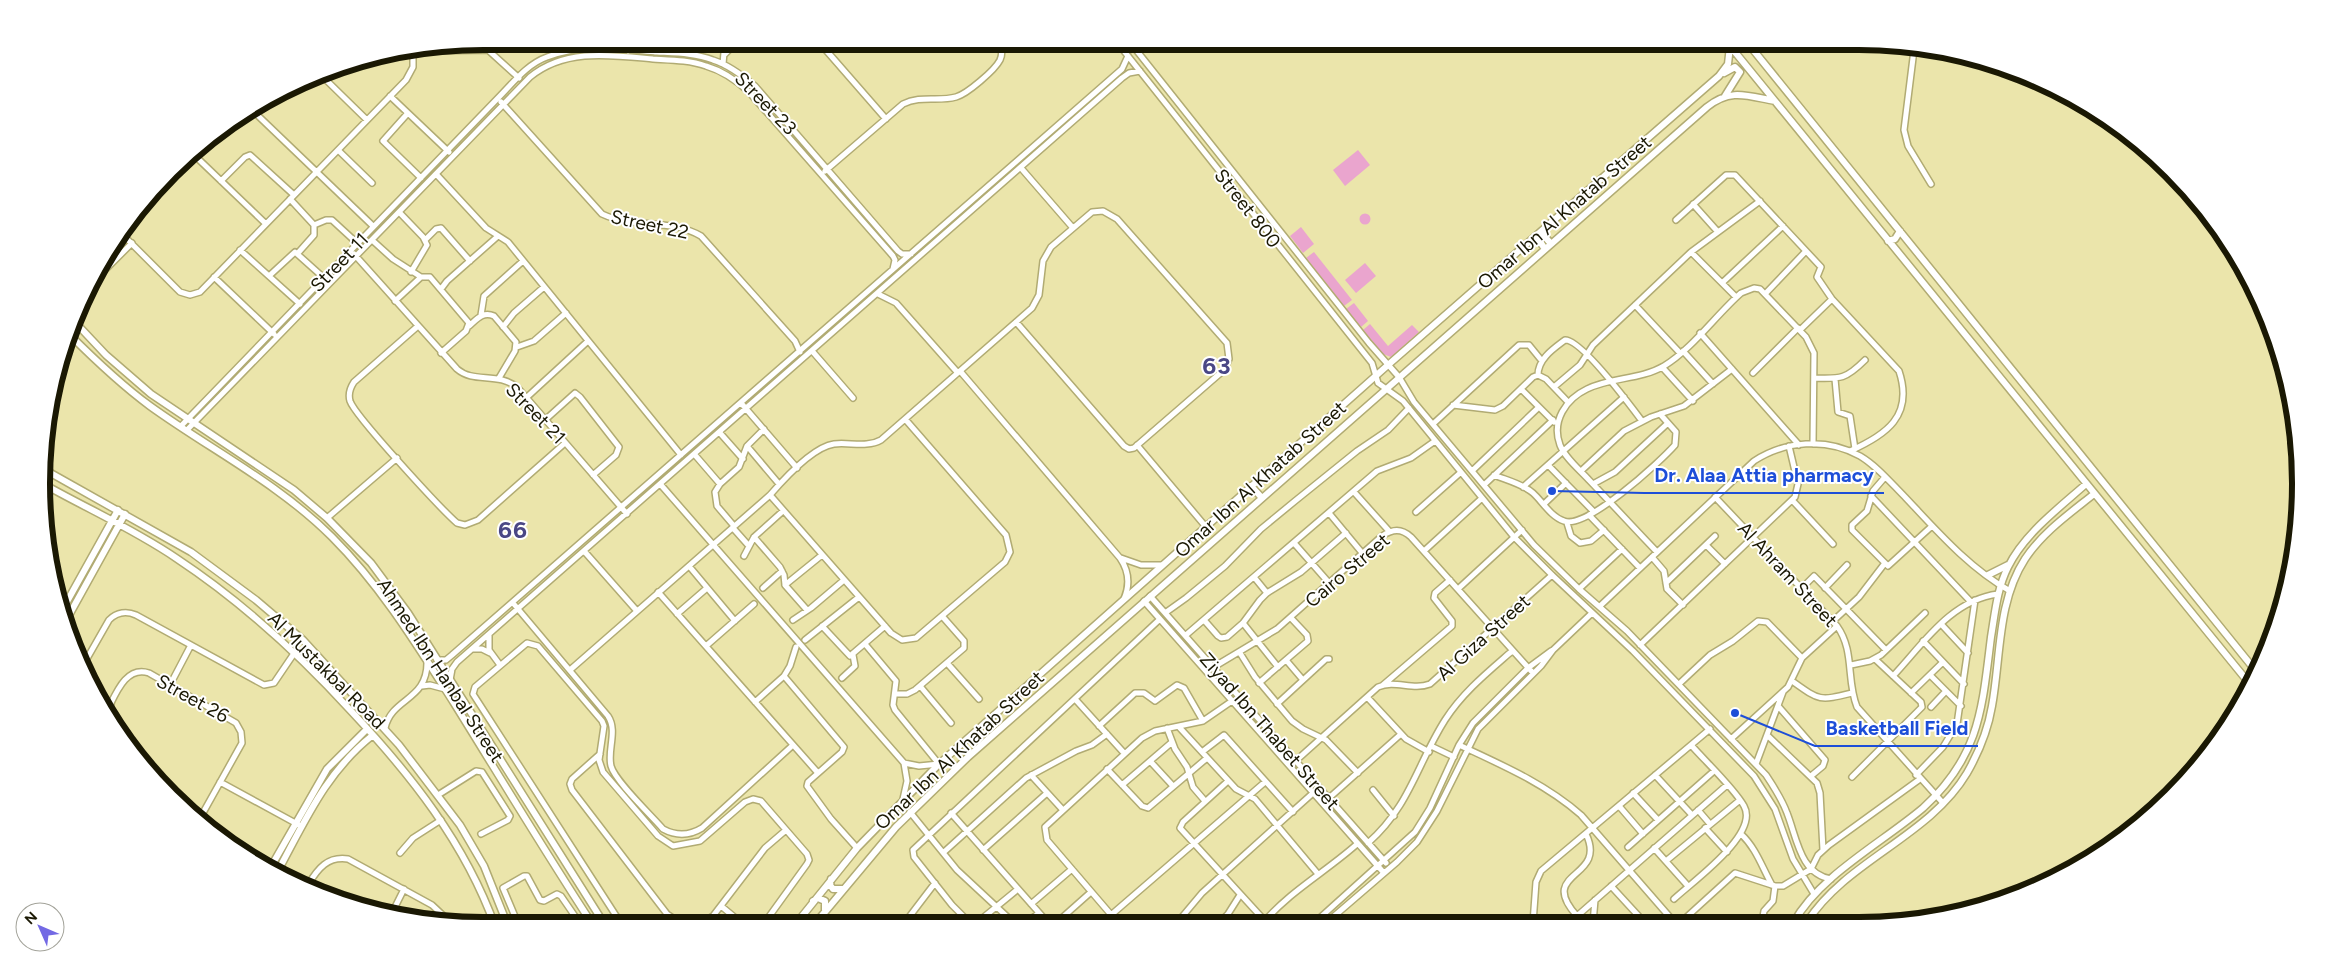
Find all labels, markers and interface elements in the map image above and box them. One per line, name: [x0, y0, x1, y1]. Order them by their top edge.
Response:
street label: Street 23: [730, 67, 801, 140]
street label: Omar Ibn Al Khatab Street: [1473, 131, 1656, 294]
street label: Street 800: [1210, 164, 1286, 252]
street label: Street 22: [609, 205, 691, 244]
street label: Street 11: [306, 228, 373, 297]
district label: 63: [1202, 351, 1232, 380]
street label: Street 21: [501, 378, 570, 449]
street label: Omar Ibn Al Khatab Street: [1170, 396, 1351, 562]
callout: Dr. Alaa Attia pharmacy: [1644, 458, 1884, 493]
text: Dr. Alaa Attia pharmacy: [1654, 463, 1874, 487]
district label: 66: [498, 515, 528, 544]
street label: Al Ahram Street: [1733, 517, 1842, 632]
street label: Cairo Street: [1300, 528, 1394, 612]
street label: Ahmed Ibn Hanbal Street: [372, 574, 509, 767]
street label: Al Giza Street: [1432, 590, 1535, 685]
street label: Al Mustakbal Road: [263, 607, 390, 734]
street label: Ziyad Ibn Thabet Street: [1195, 648, 1344, 815]
street label: Omar Ibn Al Khatab Street: [870, 666, 1049, 835]
street label: Street 26: [153, 669, 233, 728]
callout: Basketball Field: [1815, 711, 1978, 746]
text: Basketball Field: [1826, 716, 1968, 740]
north arrow: [15, 902, 65, 952]
text: N: [21, 908, 41, 928]

